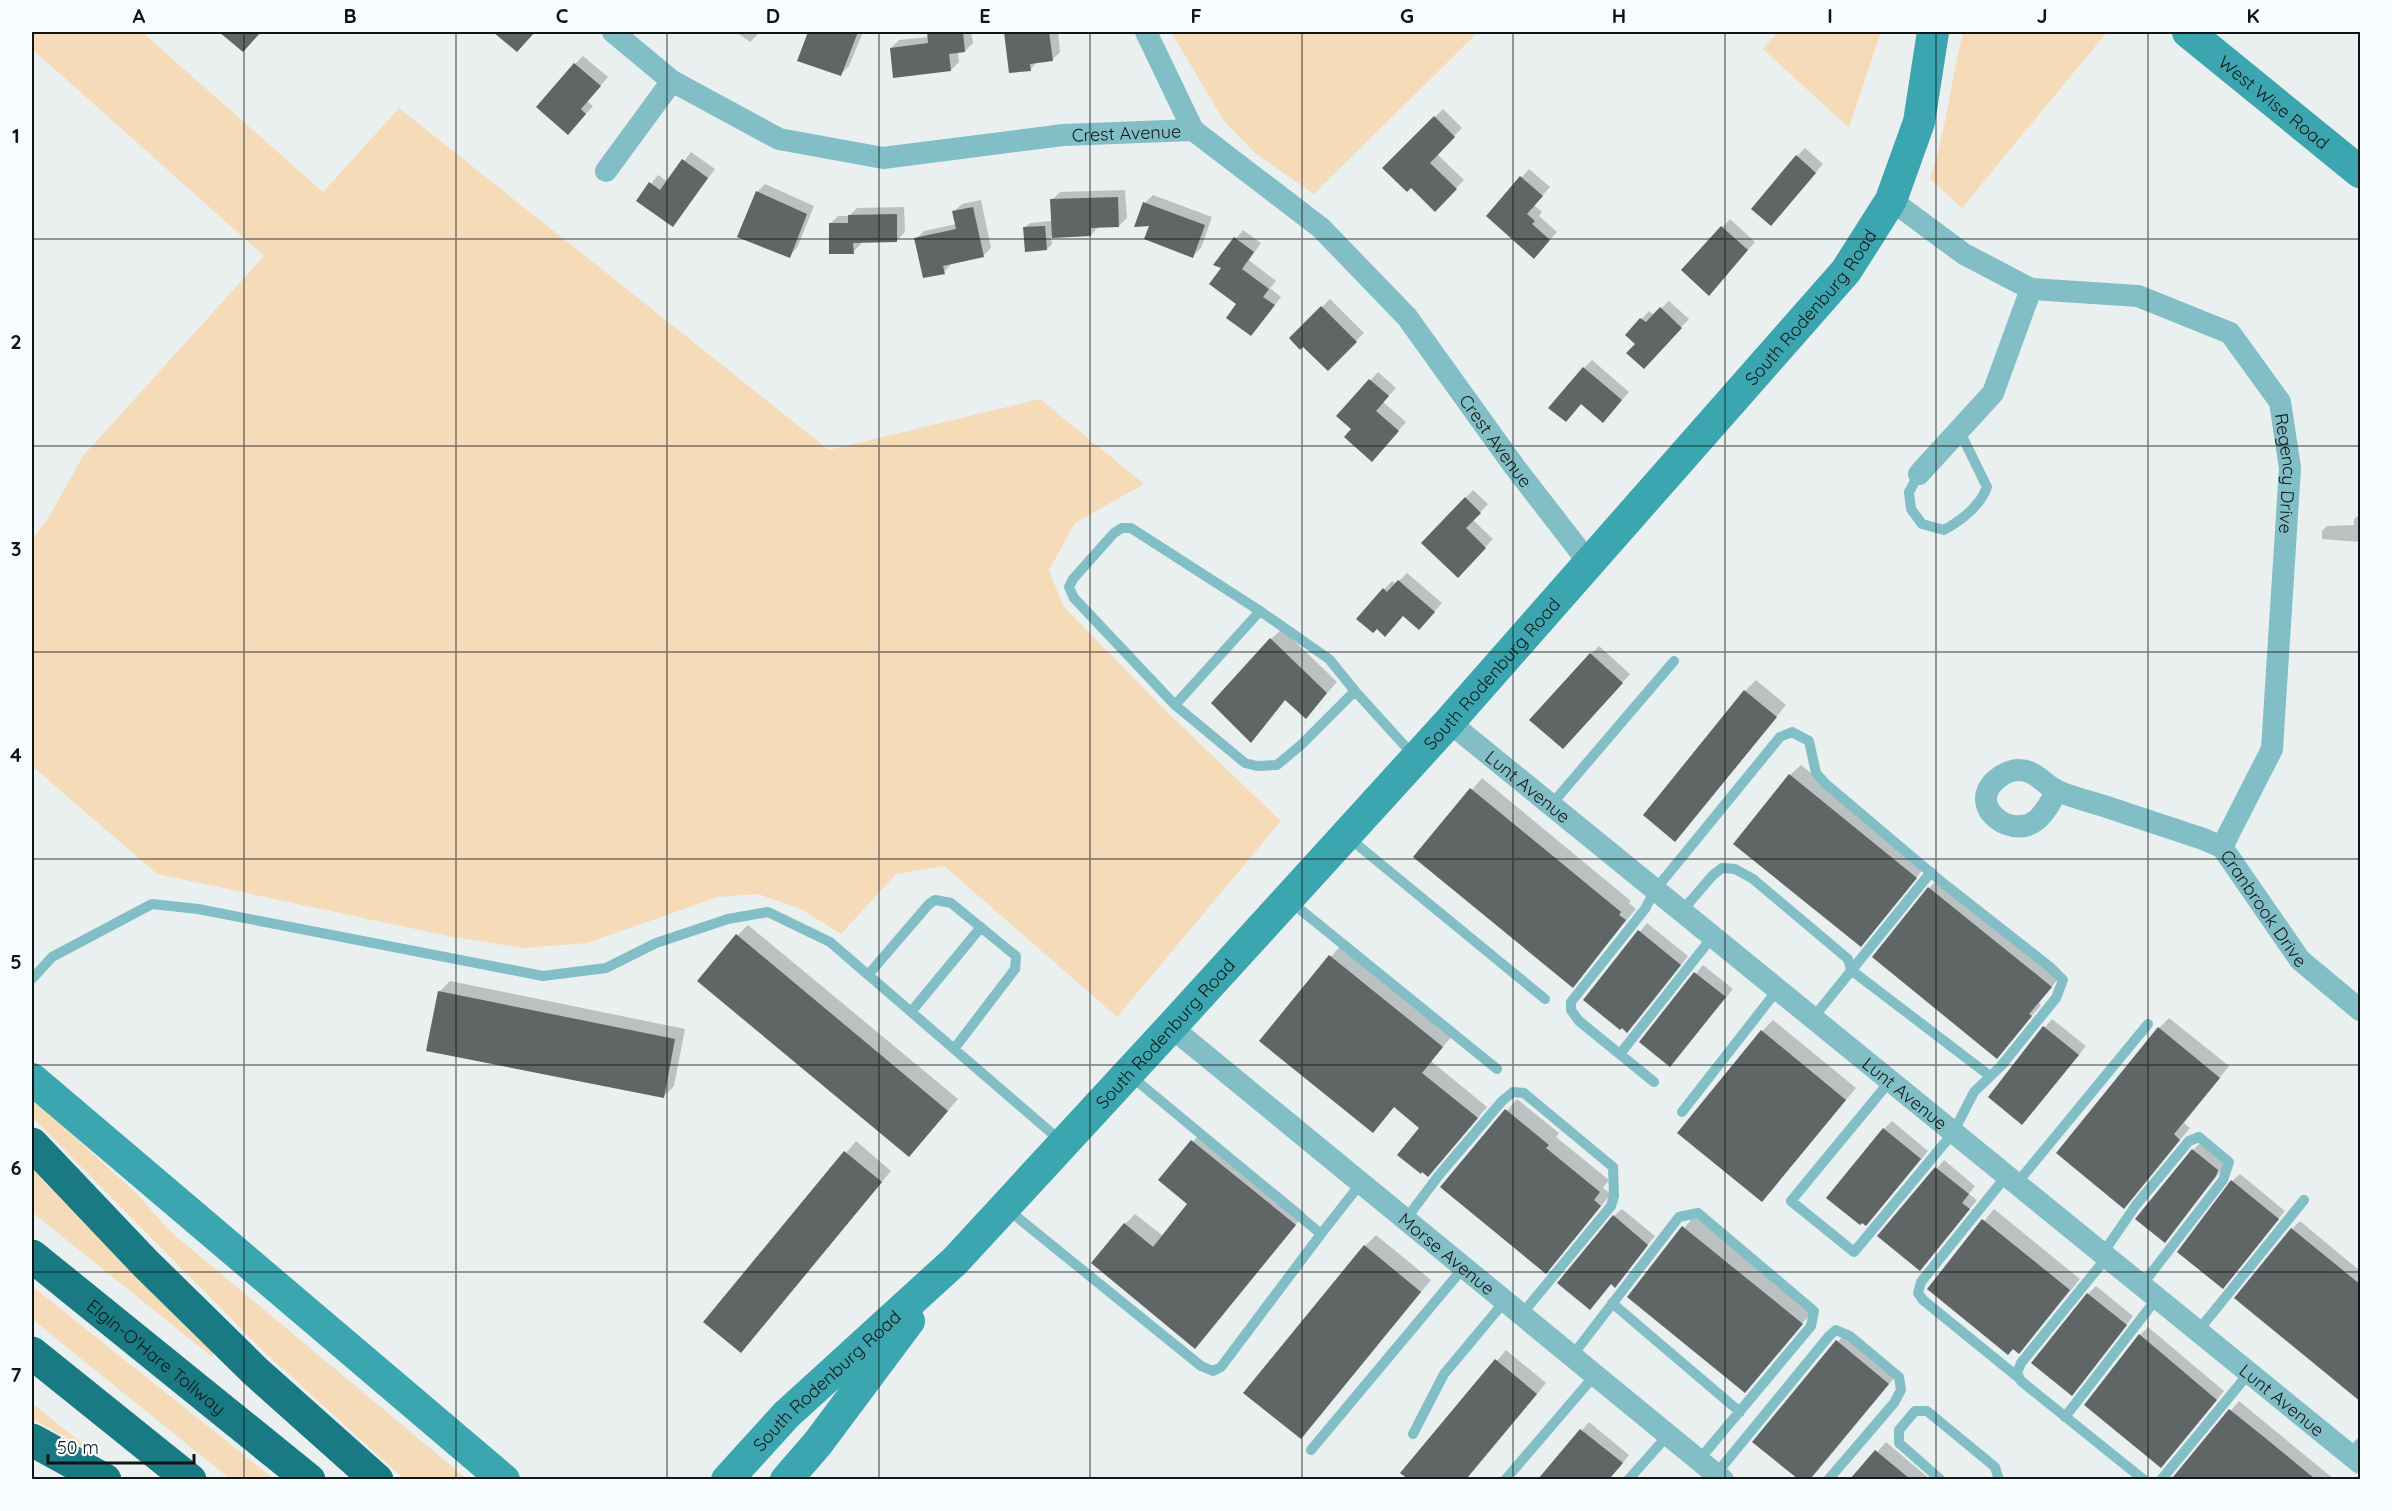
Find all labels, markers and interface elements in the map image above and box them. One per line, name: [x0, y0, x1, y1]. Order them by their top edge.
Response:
text: A: [133, 3, 146, 28]
text: B: [343, 3, 357, 28]
text: C: [556, 3, 569, 28]
text: D: [766, 3, 780, 28]
text: E: [979, 3, 991, 28]
text: F: [1190, 3, 1202, 28]
text: G: [1400, 3, 1414, 28]
text: H: [1612, 3, 1626, 28]
text: I: [1827, 3, 1833, 28]
text: J: [2036, 3, 2048, 28]
text: K: [2246, 3, 2260, 28]
street label: West Wise Road: [2214, 50, 2334, 154]
street label: Crest Avenue: [1071, 119, 1182, 146]
text: 1: [12, 123, 20, 148]
street label: South Rodenburg Road: [1739, 225, 1881, 390]
text: 2: [10, 329, 22, 354]
street label: Crest Avenue: [1455, 390, 1538, 492]
street label: Regency Drive: [2270, 411, 2302, 535]
text: 3: [11, 536, 21, 561]
street label: South Rodenburg Road: [1418, 593, 1565, 754]
text: 4: [10, 742, 22, 767]
street label: Lunt Avenue: [1481, 745, 1575, 828]
street label: Cranbrook Drive: [2216, 845, 2311, 972]
text: 5: [10, 949, 22, 974]
street label: South Rodenburg Road: [1090, 954, 1239, 1113]
street label: Lunt Avenue: [1858, 1052, 1952, 1134]
text: 6: [10, 1155, 22, 1180]
street label: Morse Avenue: [1394, 1207, 1500, 1300]
street label: Elgin-O'Hare Tollway: [82, 1294, 230, 1420]
street label: South Rodenburg Road: [748, 1305, 905, 1456]
street label: Lunt Avenue: [2235, 1358, 2329, 1441]
text: 7: [11, 1362, 22, 1387]
scale bar: [48, 1427, 194, 1465]
text: 50 m: [57, 1436, 99, 1459]

